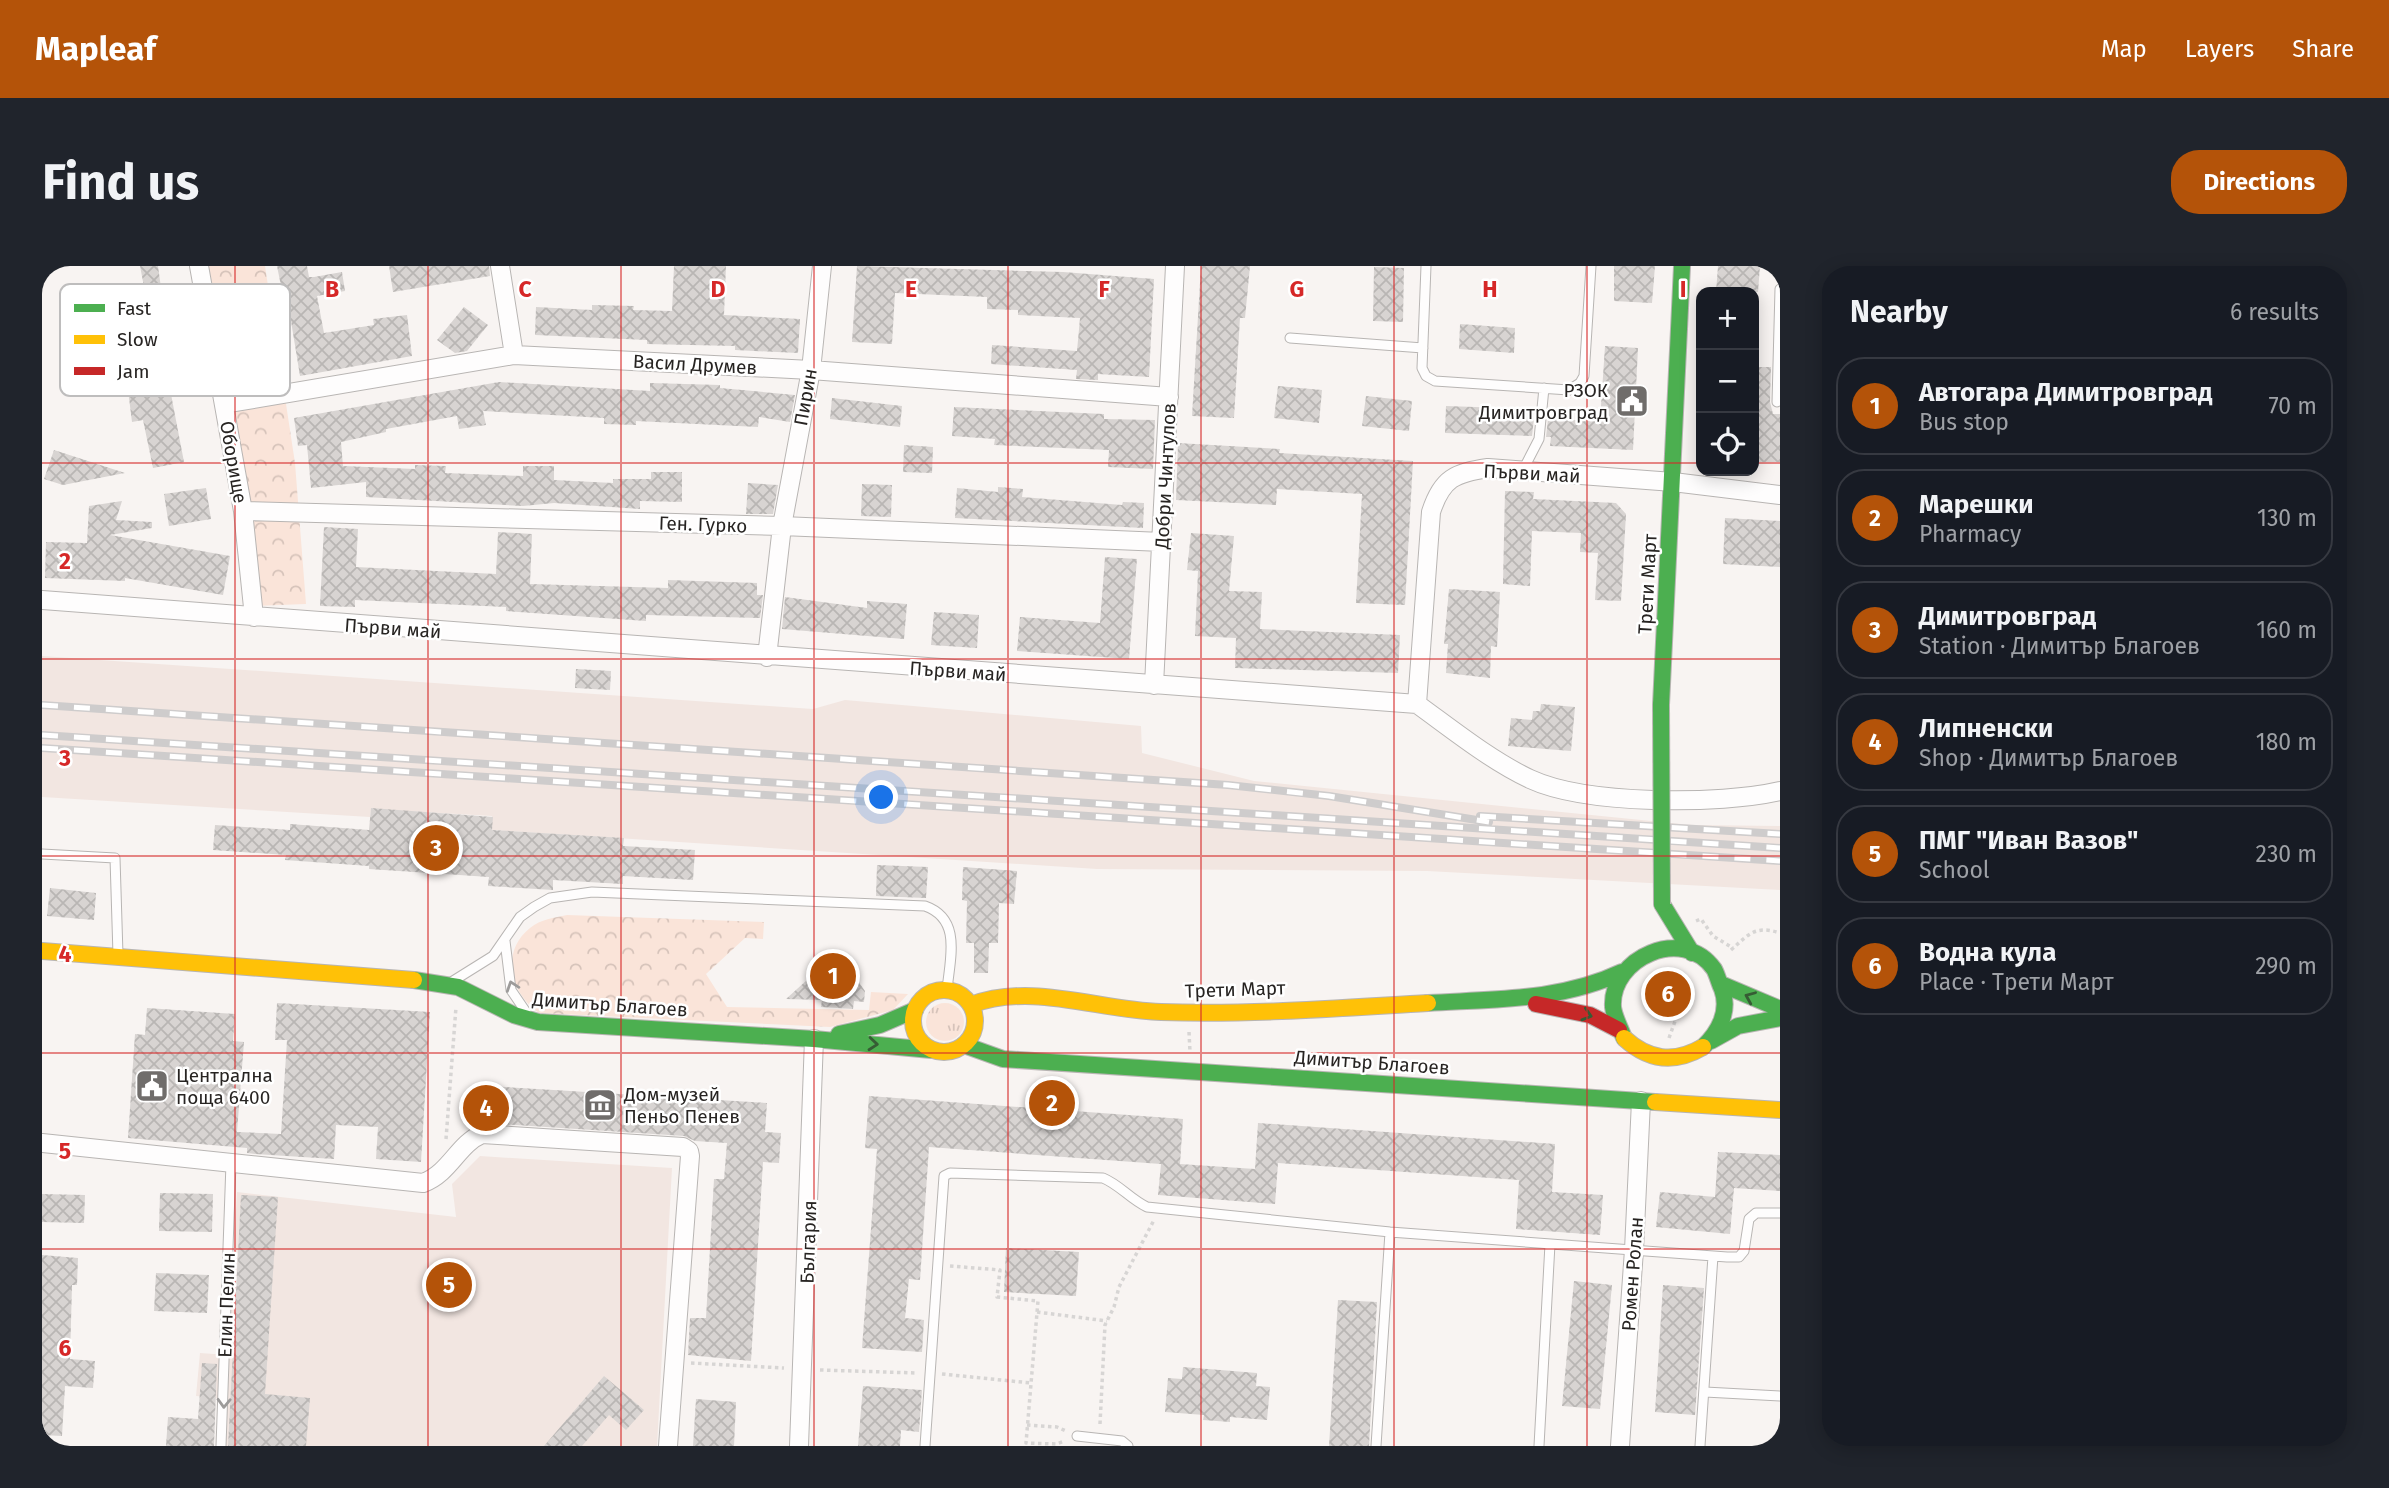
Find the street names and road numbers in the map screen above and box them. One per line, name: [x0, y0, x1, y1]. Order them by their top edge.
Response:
street label: Васил Друмев: [632, 350, 758, 379]
street label: Пирин: [789, 366, 822, 428]
street label: Добри Чинтулов: [1150, 402, 1181, 551]
street label: Оборище: [215, 419, 252, 505]
street label: Първи май: [1483, 459, 1581, 488]
street label: Ген. Гурко: [658, 511, 748, 538]
street label: Трети Март: [1633, 533, 1662, 635]
street label: Първи май: [344, 614, 442, 643]
street label: Първи май: [909, 657, 1007, 686]
street label: Трети Март: [1184, 976, 1286, 1003]
street label: Димитър Благоев: [531, 988, 688, 1021]
street label: Димитър Благоев: [1293, 1046, 1450, 1079]
street label: България: [796, 1200, 821, 1284]
street label: Ромен Ролан: [1617, 1216, 1648, 1332]
street label: Елин Пелин: [213, 1252, 240, 1358]

